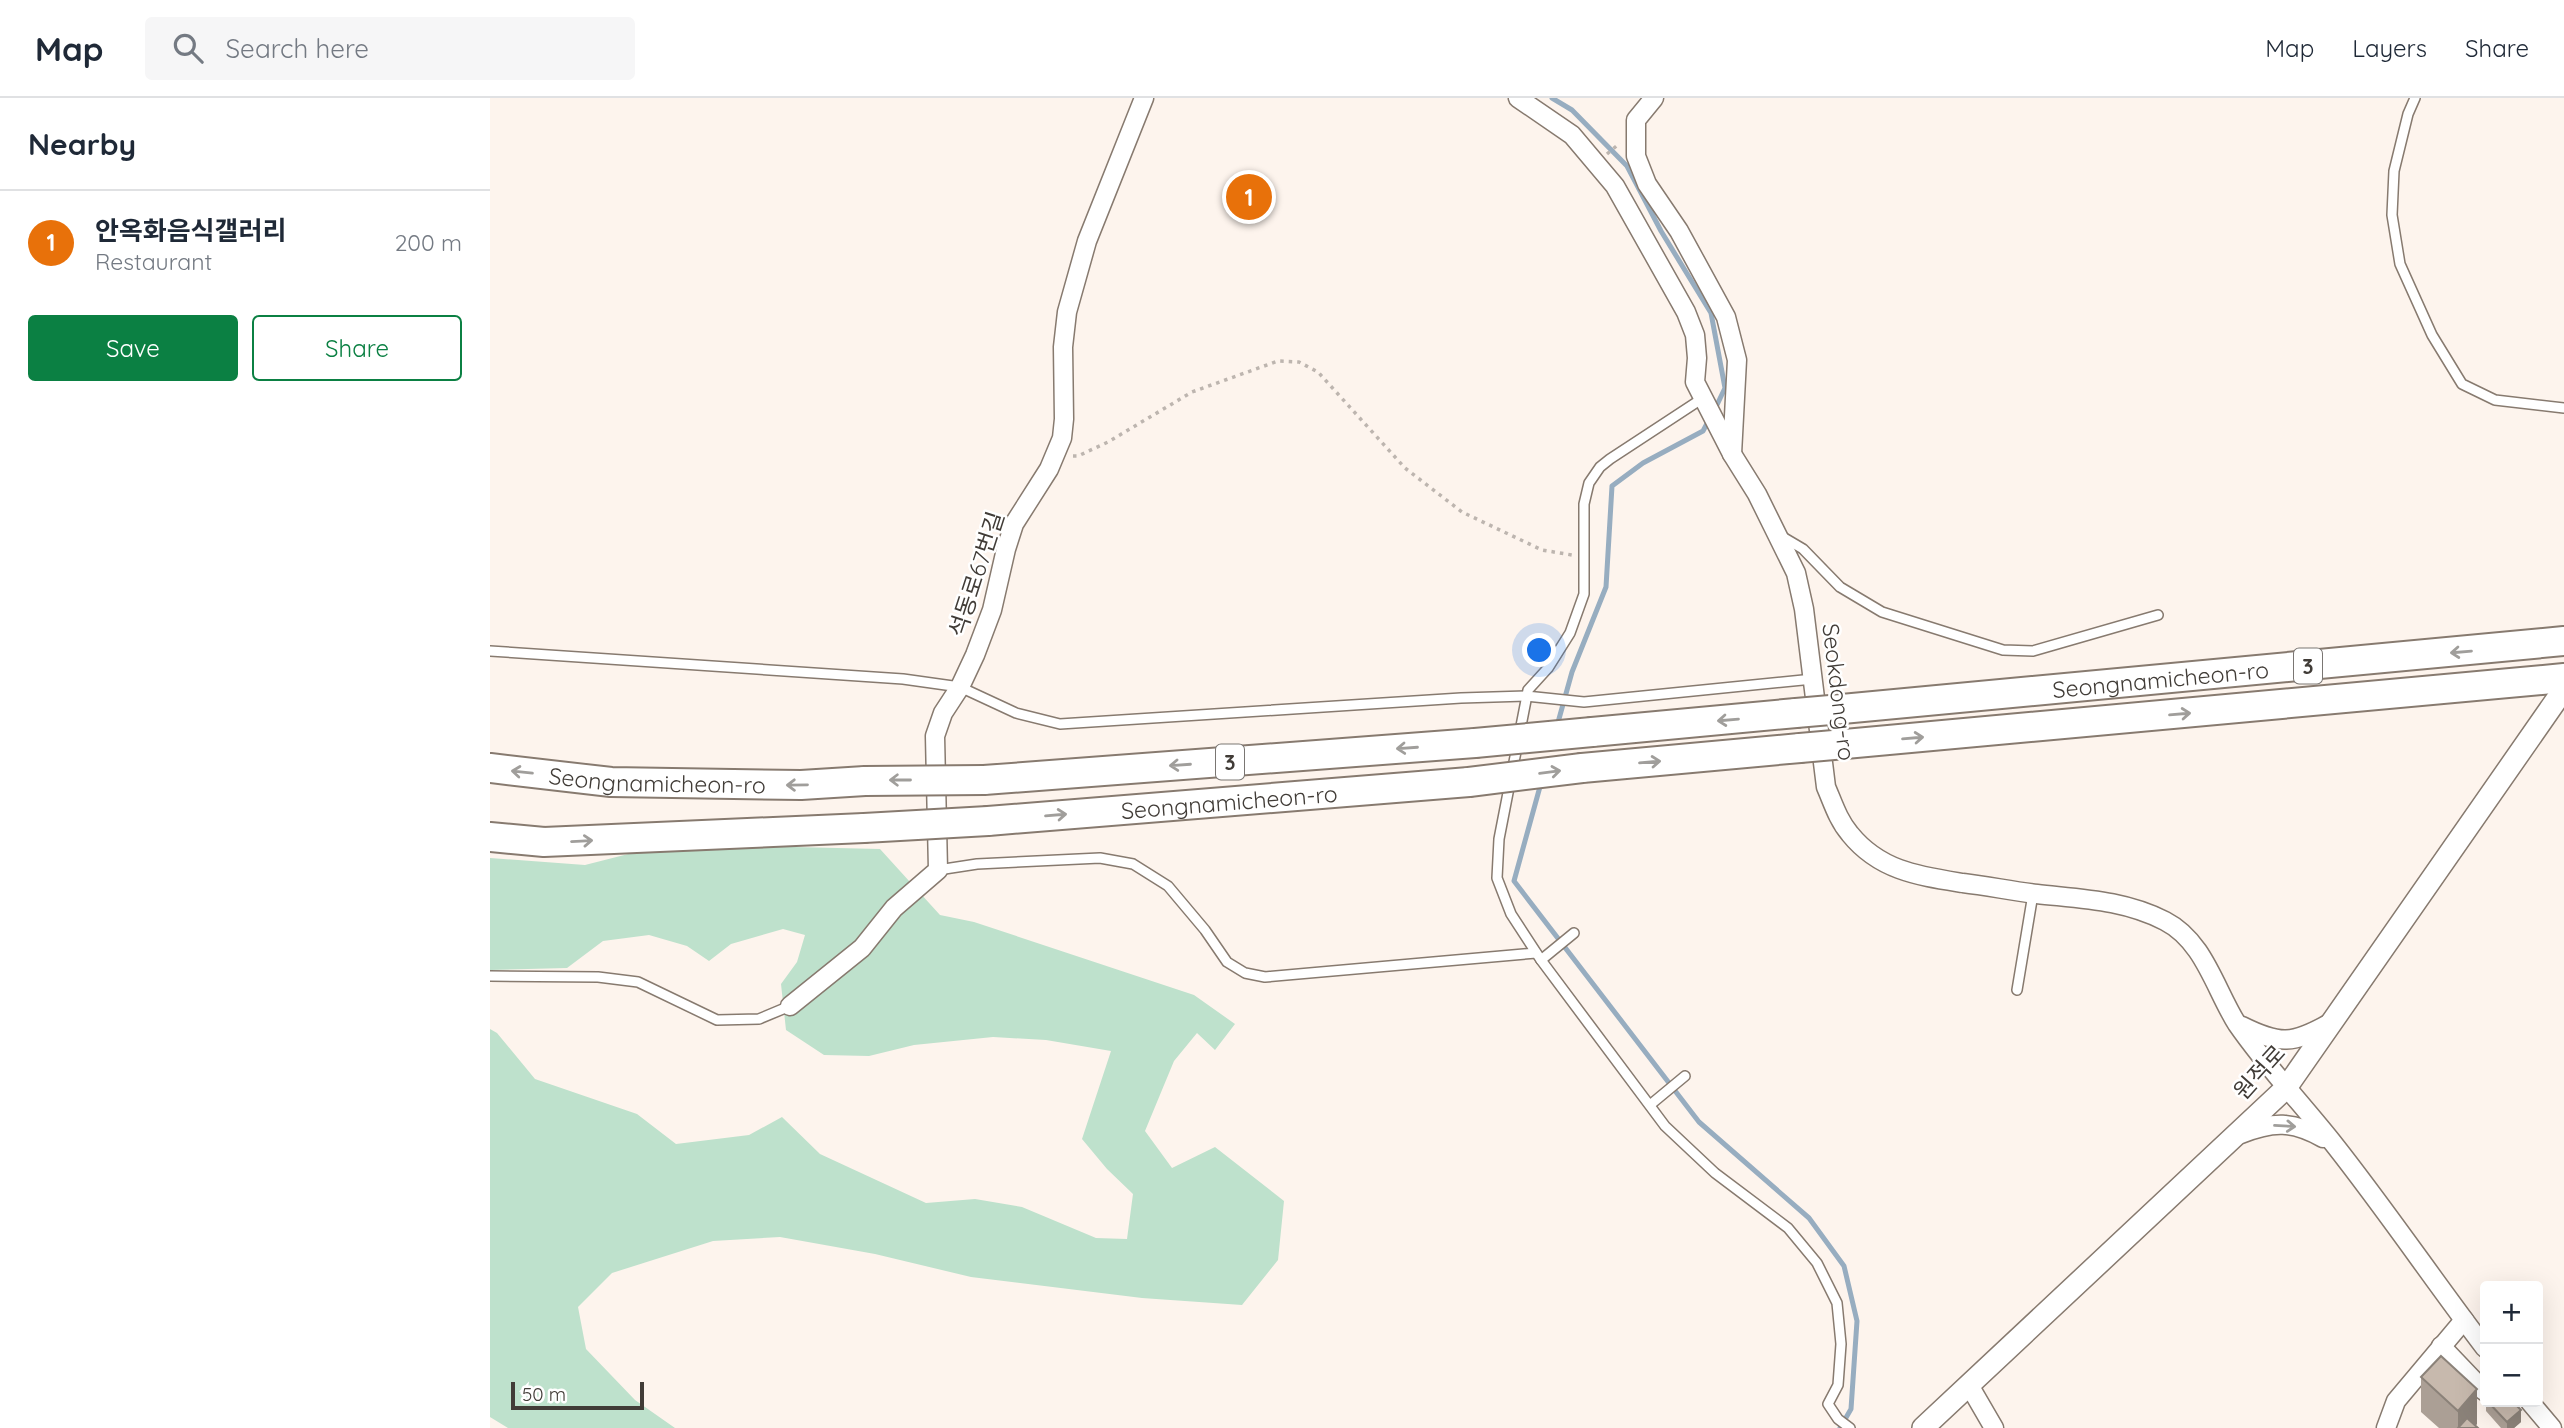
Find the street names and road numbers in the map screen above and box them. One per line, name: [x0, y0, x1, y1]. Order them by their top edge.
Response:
street label: 석동로67번길: [942, 508, 1010, 640]
street label: Seokdong-ro: [1816, 622, 1862, 762]
road number: 3: [2294, 648, 2322, 684]
street label: Seongnamicheon-ro: [2051, 654, 2270, 704]
road number: 3: [1216, 744, 1244, 780]
street label: Seongnamicheon-ro: [547, 760, 766, 799]
street label: Seongnamicheon-ro: [1120, 778, 1339, 825]
street label: 원적로: [2227, 1039, 2291, 1105]

